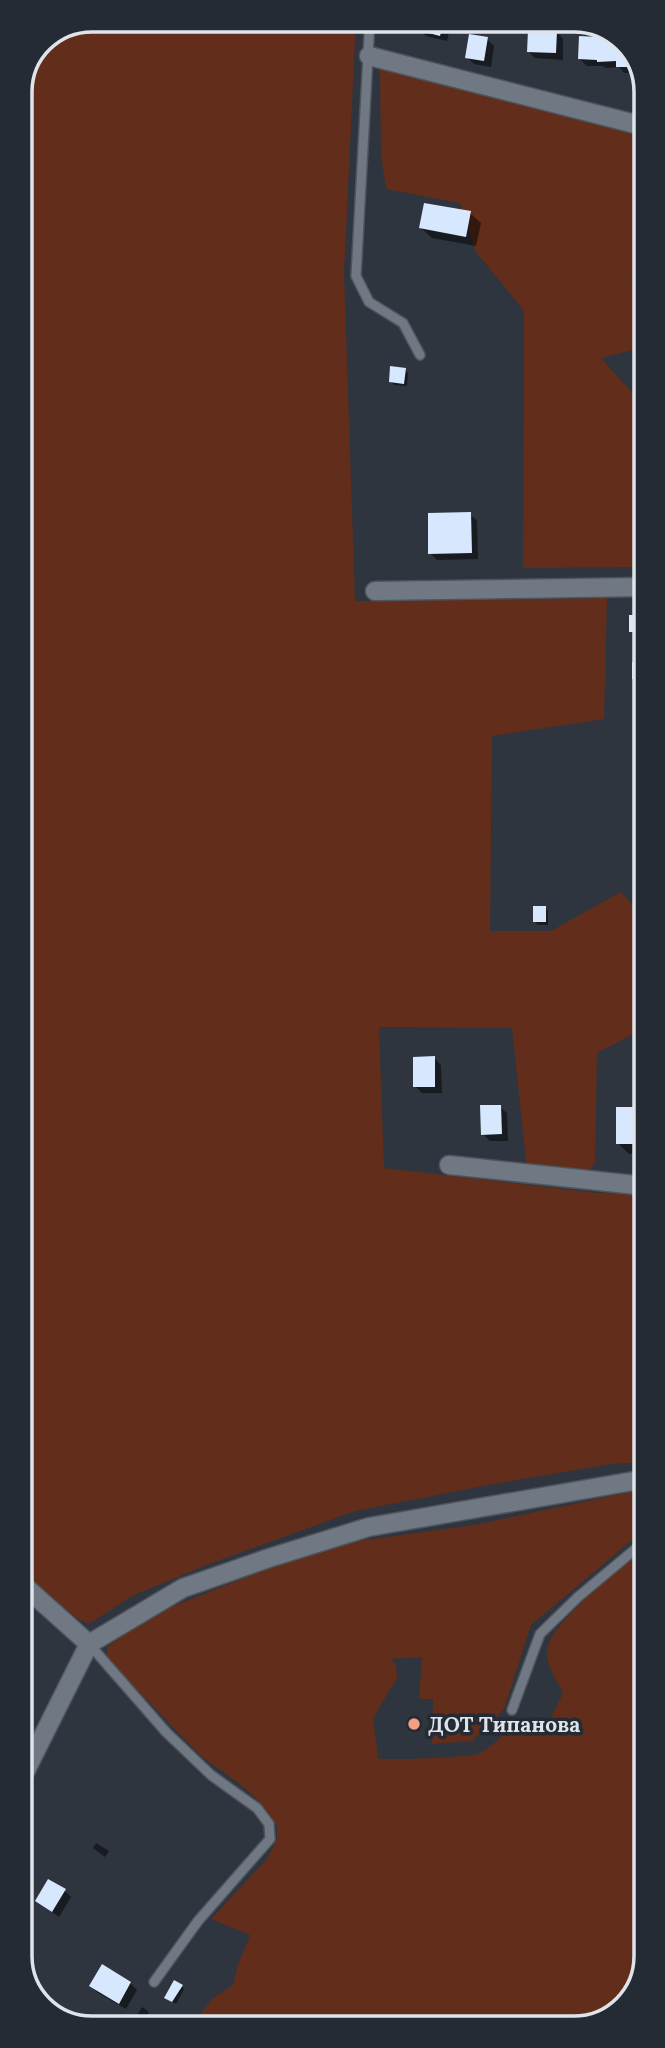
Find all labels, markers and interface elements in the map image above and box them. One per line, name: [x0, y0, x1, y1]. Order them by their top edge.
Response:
place label: ДОТ Типанова: [428, 1711, 580, 1738]
marker: ДОТ Типанова: [406, 1716, 422, 1732]

